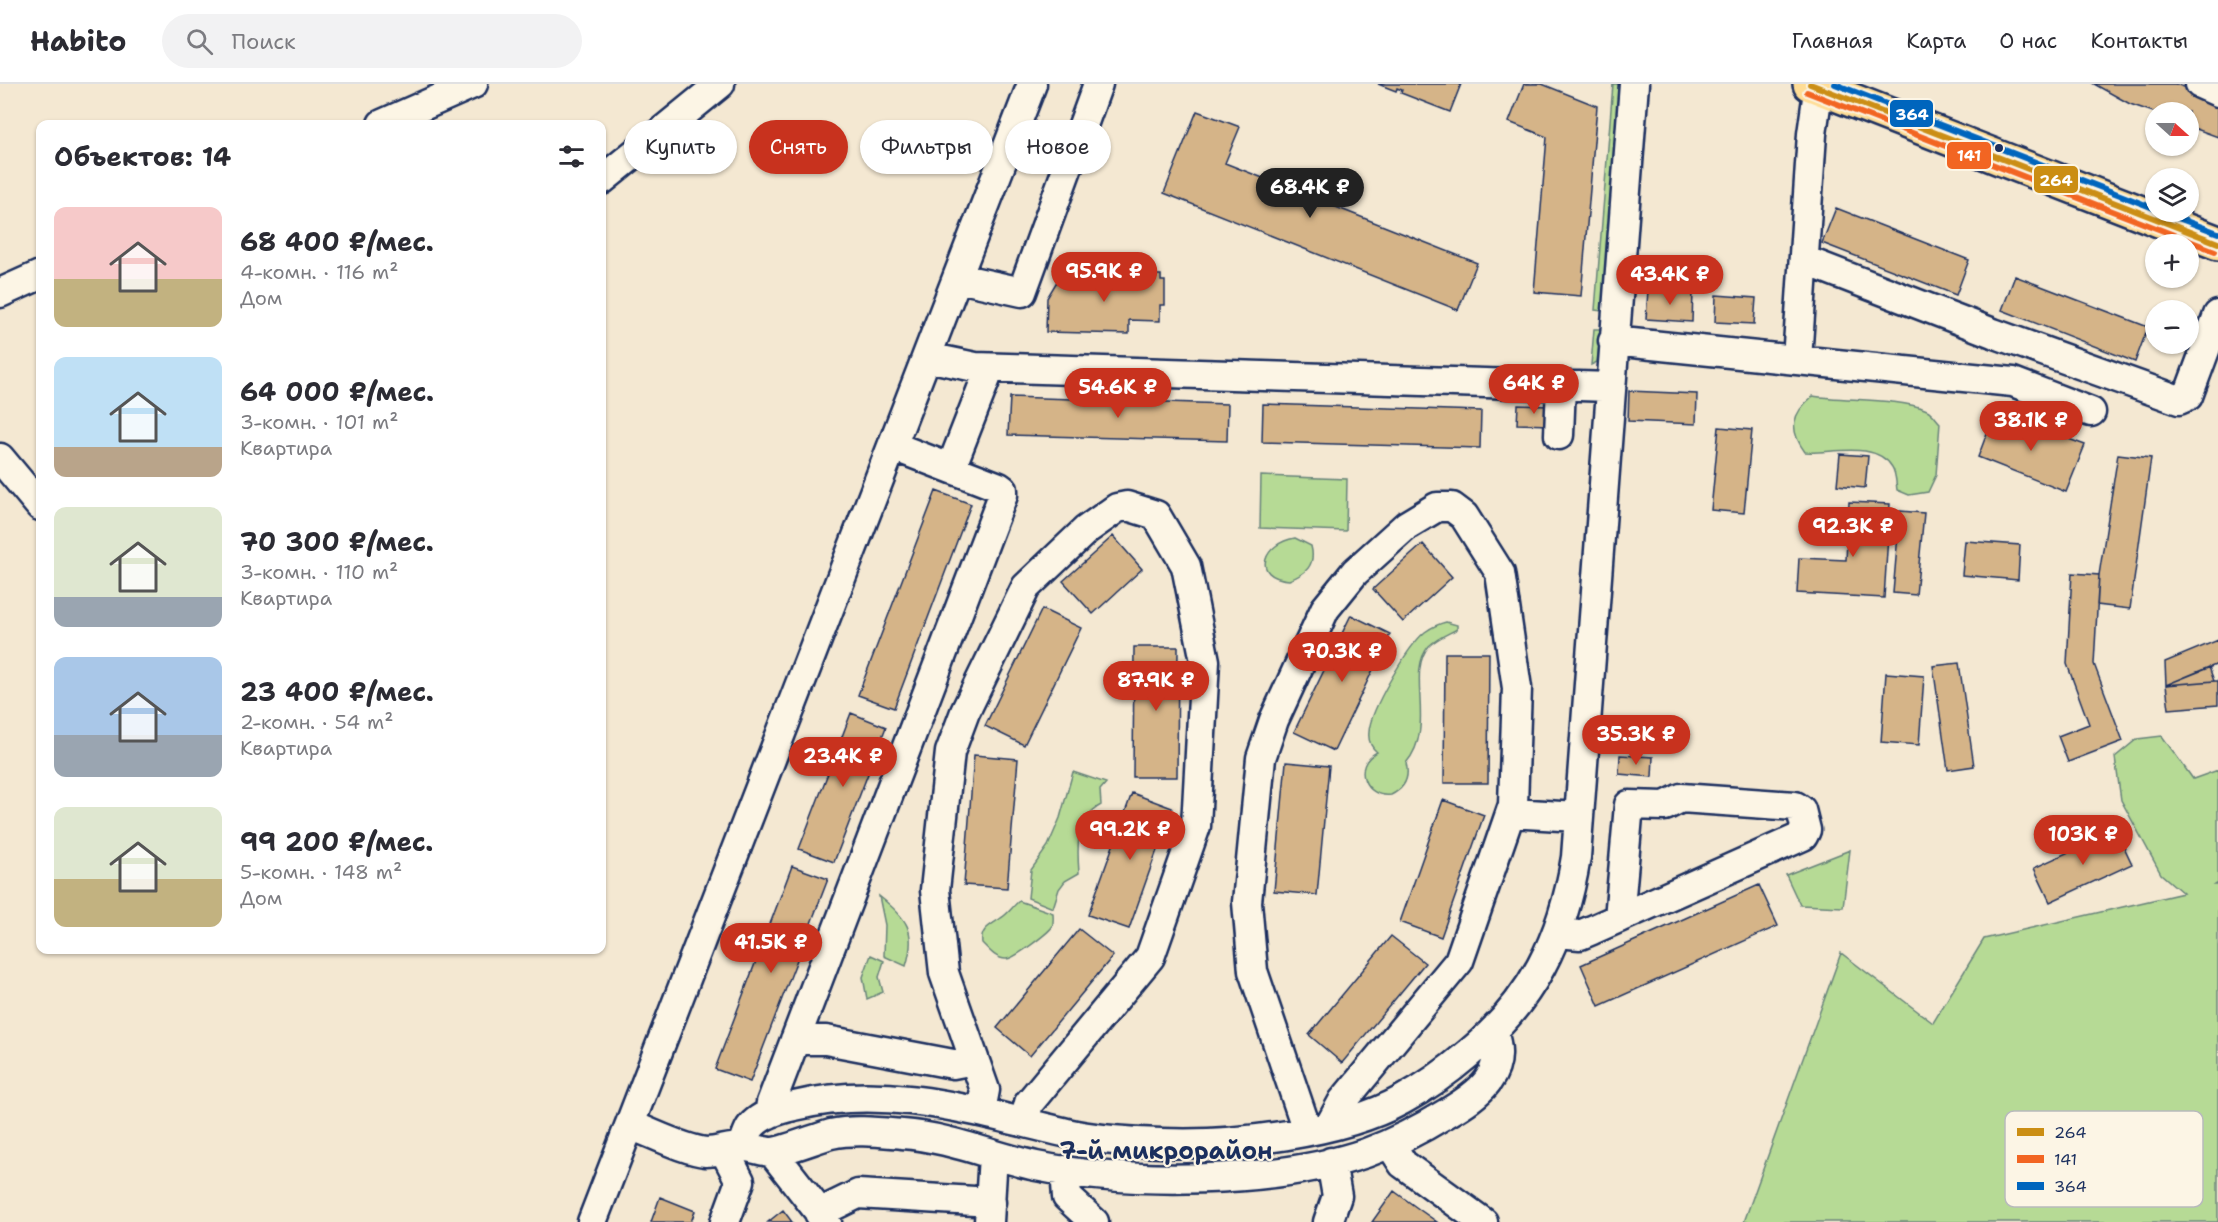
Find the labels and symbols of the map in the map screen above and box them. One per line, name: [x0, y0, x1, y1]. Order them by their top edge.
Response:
line badge: 364: [1889, 99, 1934, 128]
north arrow: [2145, 102, 2199, 156]
text: 364: [1895, 104, 1929, 125]
line badge: 141: [1946, 141, 1992, 170]
unlabelled marker: [1993, 142, 2005, 154]
text: 141: [1957, 145, 1981, 166]
line badge: 264: [2033, 165, 2079, 194]
pin: 68.4K ₽: [1255, 168, 1365, 219]
text: 264: [2039, 170, 2073, 191]
pin: 95.9K ₽: [1049, 252, 1159, 303]
pin: 43.4K ₽: [1615, 255, 1725, 306]
pin: 64K ₽: [1492, 364, 1576, 415]
pin: 54.6K ₽: [1063, 368, 1173, 419]
pin: 38.1K ₽: [1976, 401, 2086, 452]
pin: 92.3K ₽: [1798, 507, 1908, 558]
pin: 70.3K ₽: [1287, 632, 1397, 683]
pin: 87.9K ₽: [1101, 661, 1211, 712]
pin: 35.3K ₽: [1581, 715, 1691, 766]
pin: 23.4K ₽: [788, 737, 898, 788]
pin: 99.2K ₽: [1075, 810, 1185, 861]
pin: 103K ₽: [2034, 815, 2132, 866]
pin: 41.5K ₽: [716, 923, 826, 974]
legend: [2005, 1111, 2203, 1207]
text: 264: [2054, 1122, 2086, 1143]
district label: 7-й микрорайон: [1060, 1135, 1272, 1167]
text: 141: [2054, 1149, 2077, 1170]
text: 364: [2054, 1176, 2087, 1197]

